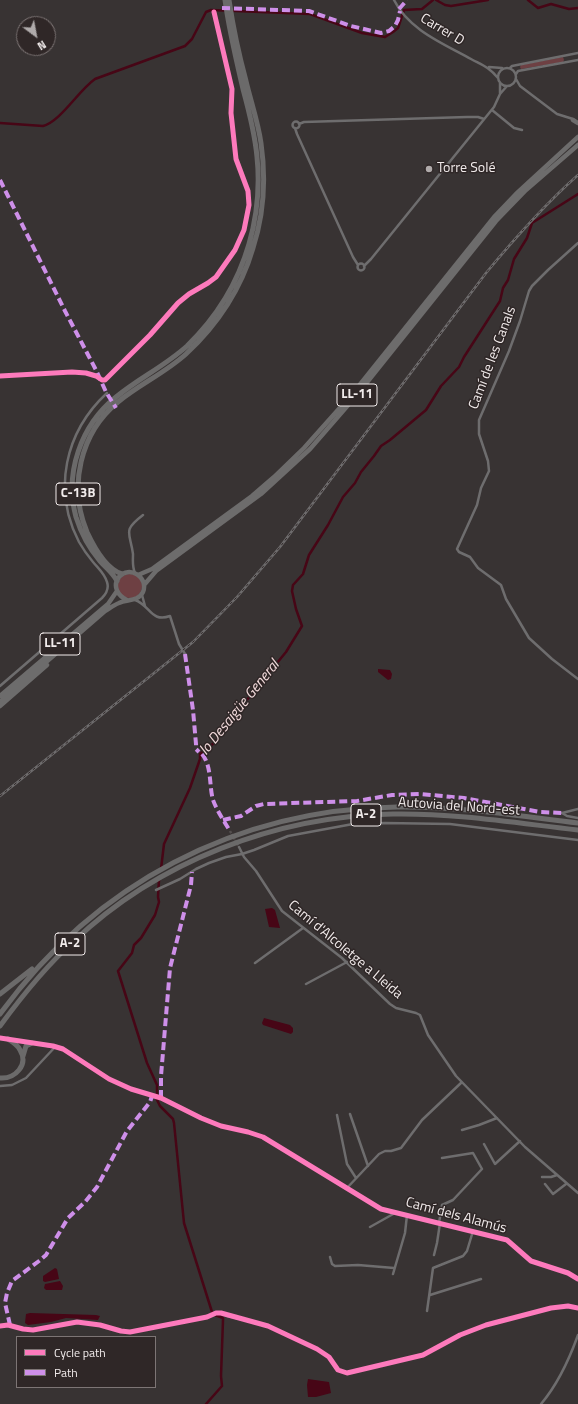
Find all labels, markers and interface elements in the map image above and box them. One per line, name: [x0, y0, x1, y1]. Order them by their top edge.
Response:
street label: Carrer D: [417, 10, 467, 50]
north arrow: [16, 16, 56, 56]
text: N: [34, 37, 49, 54]
place label: Torre Solé: [437, 161, 495, 177]
marker: Torre Solé: [424, 164, 434, 174]
street label: Camí de les Canals: [466, 304, 520, 412]
road number: LL-11: [337, 384, 377, 406]
road number: C-13B: [56, 483, 100, 505]
road number: LL-11: [40, 633, 80, 655]
water label: lo Desaigüe General: [196, 657, 284, 759]
street label: Autovia del Nord-est: [398, 794, 520, 820]
road number: A-2: [351, 804, 381, 826]
street label: Camí d'Alcoletge a Lleida: [284, 897, 406, 1003]
road number: A-2: [55, 933, 85, 955]
street label: Camí dels Alamús: [404, 1194, 508, 1238]
legend: [16, 1336, 156, 1388]
text: Cycle path: [54, 1343, 106, 1362]
text: Path: [54, 1363, 78, 1382]

